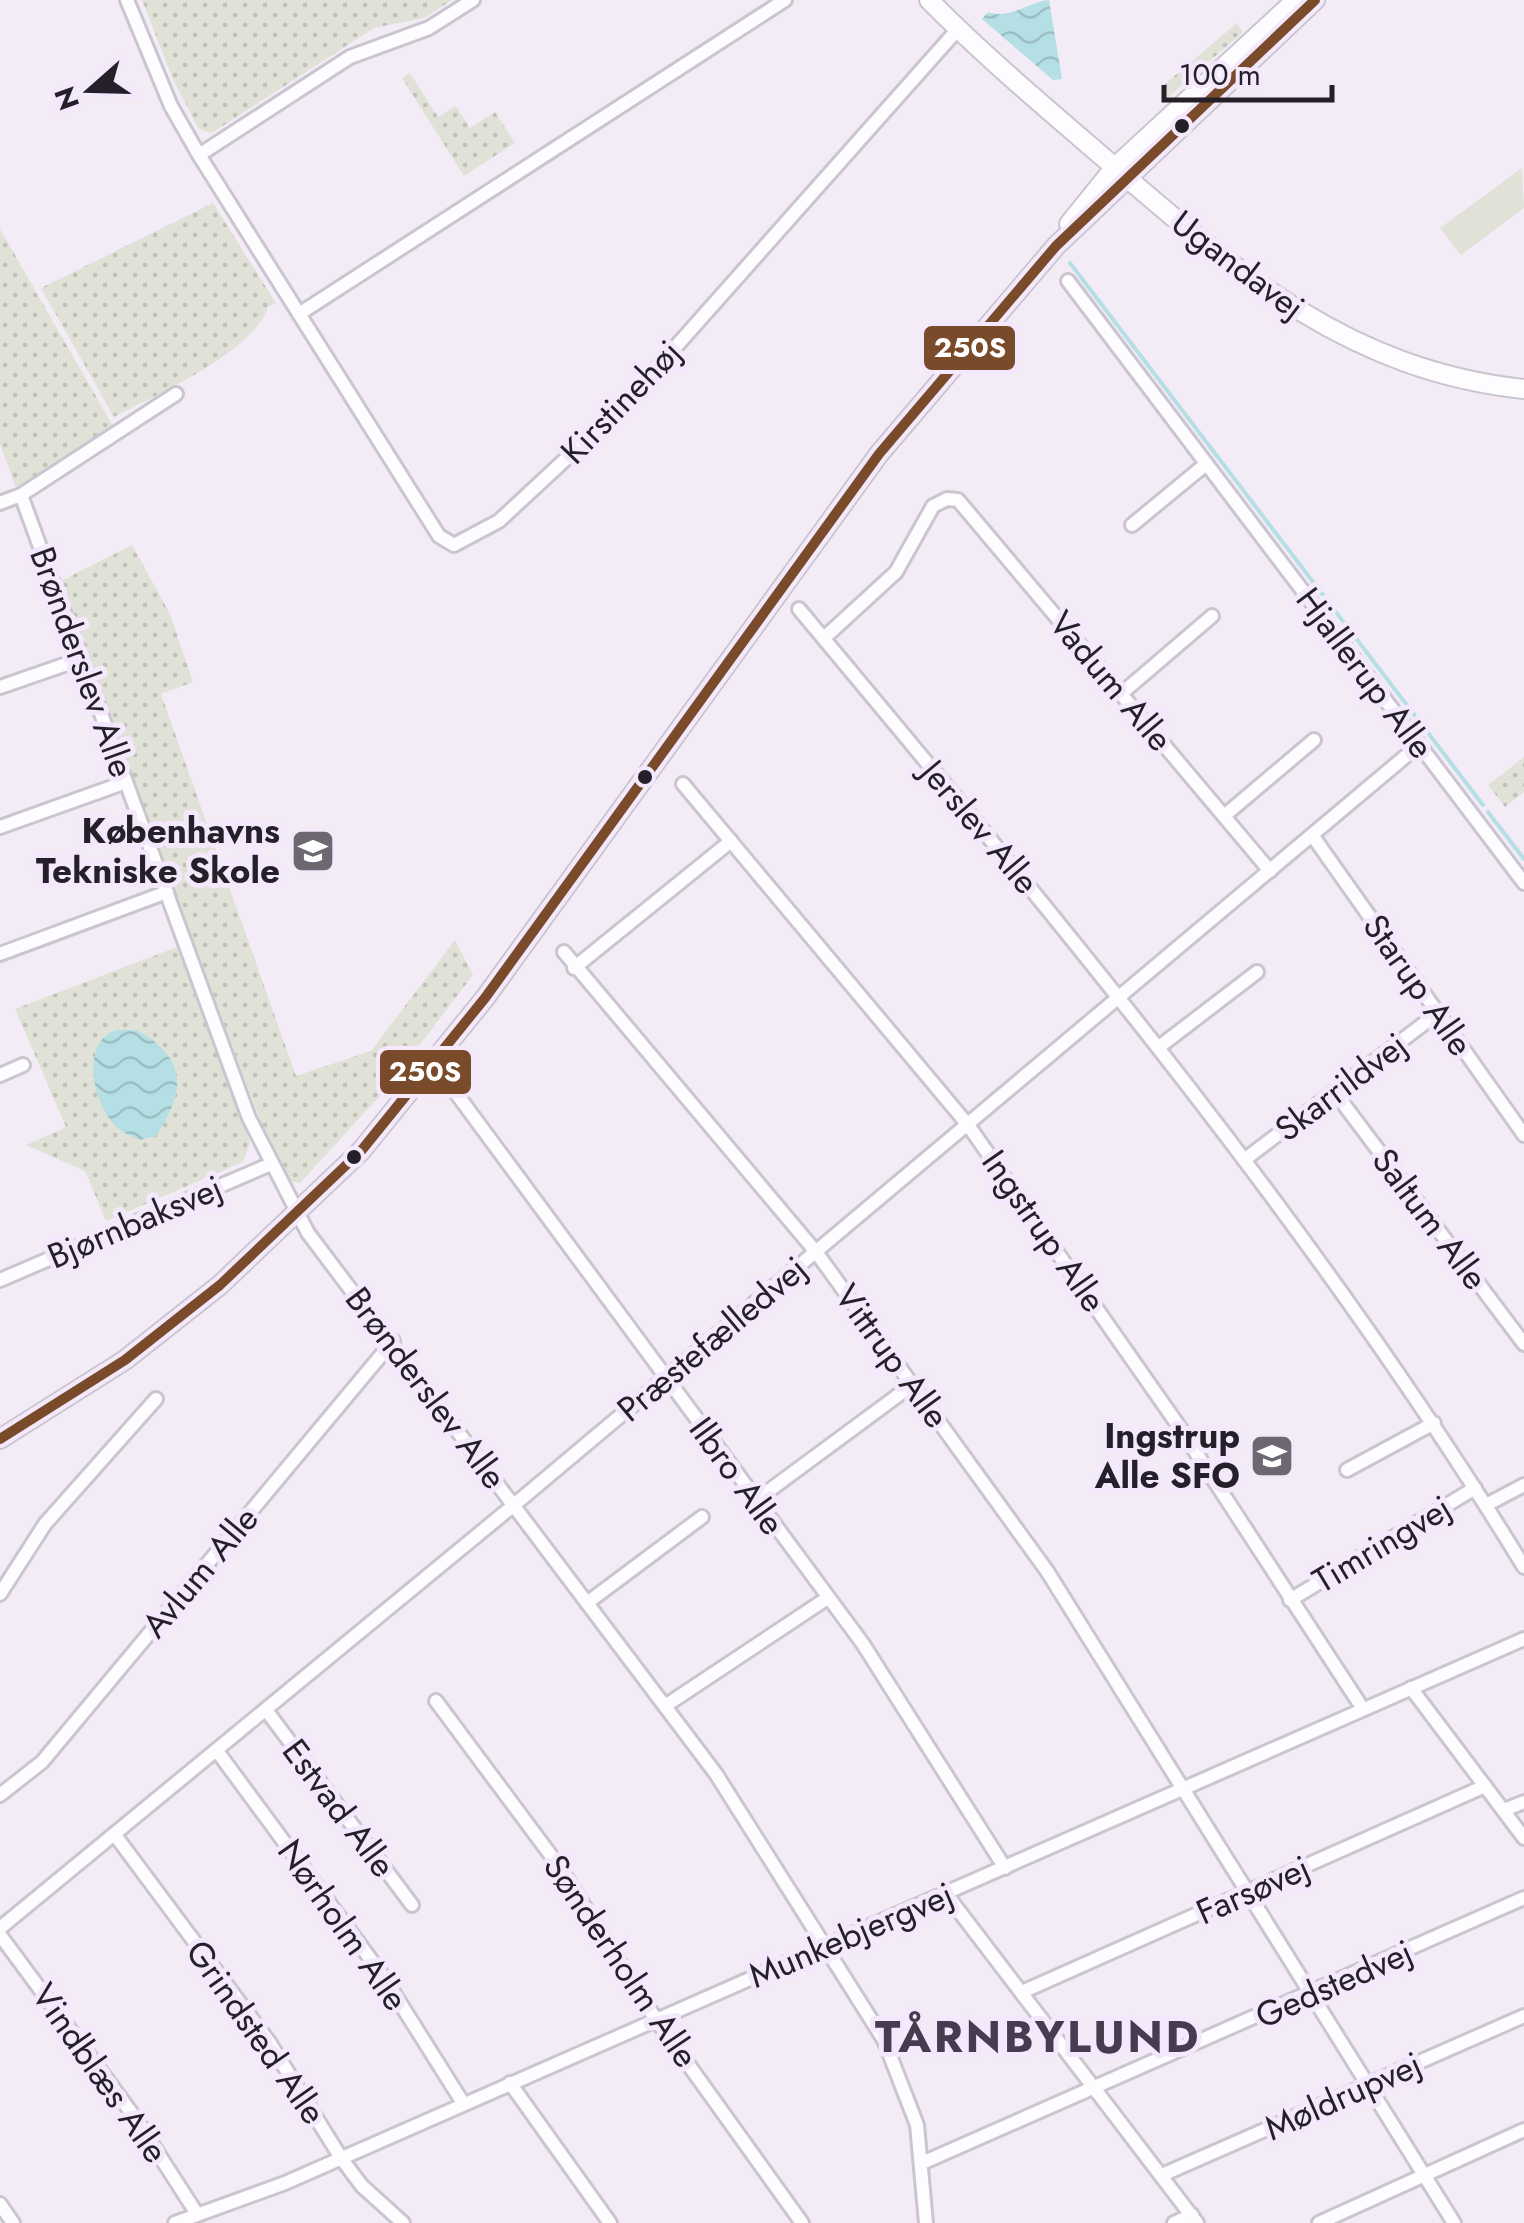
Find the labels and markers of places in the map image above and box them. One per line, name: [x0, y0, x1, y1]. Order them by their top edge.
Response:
unlabelled marker: [1172, 116, 1192, 136]
unlabelled marker: [635, 767, 655, 787]
place label: Københavns Tekniske Skole: [36, 806, 280, 896]
school or university icon: Københavns Tekniske Skole: [290, 828, 336, 874]
unlabelled marker: [344, 1147, 364, 1167]
place label: Ingstrup Alle SFO: [1094, 1411, 1240, 1501]
school or university icon: Ingstrup Alle SFO: [1249, 1433, 1295, 1479]

